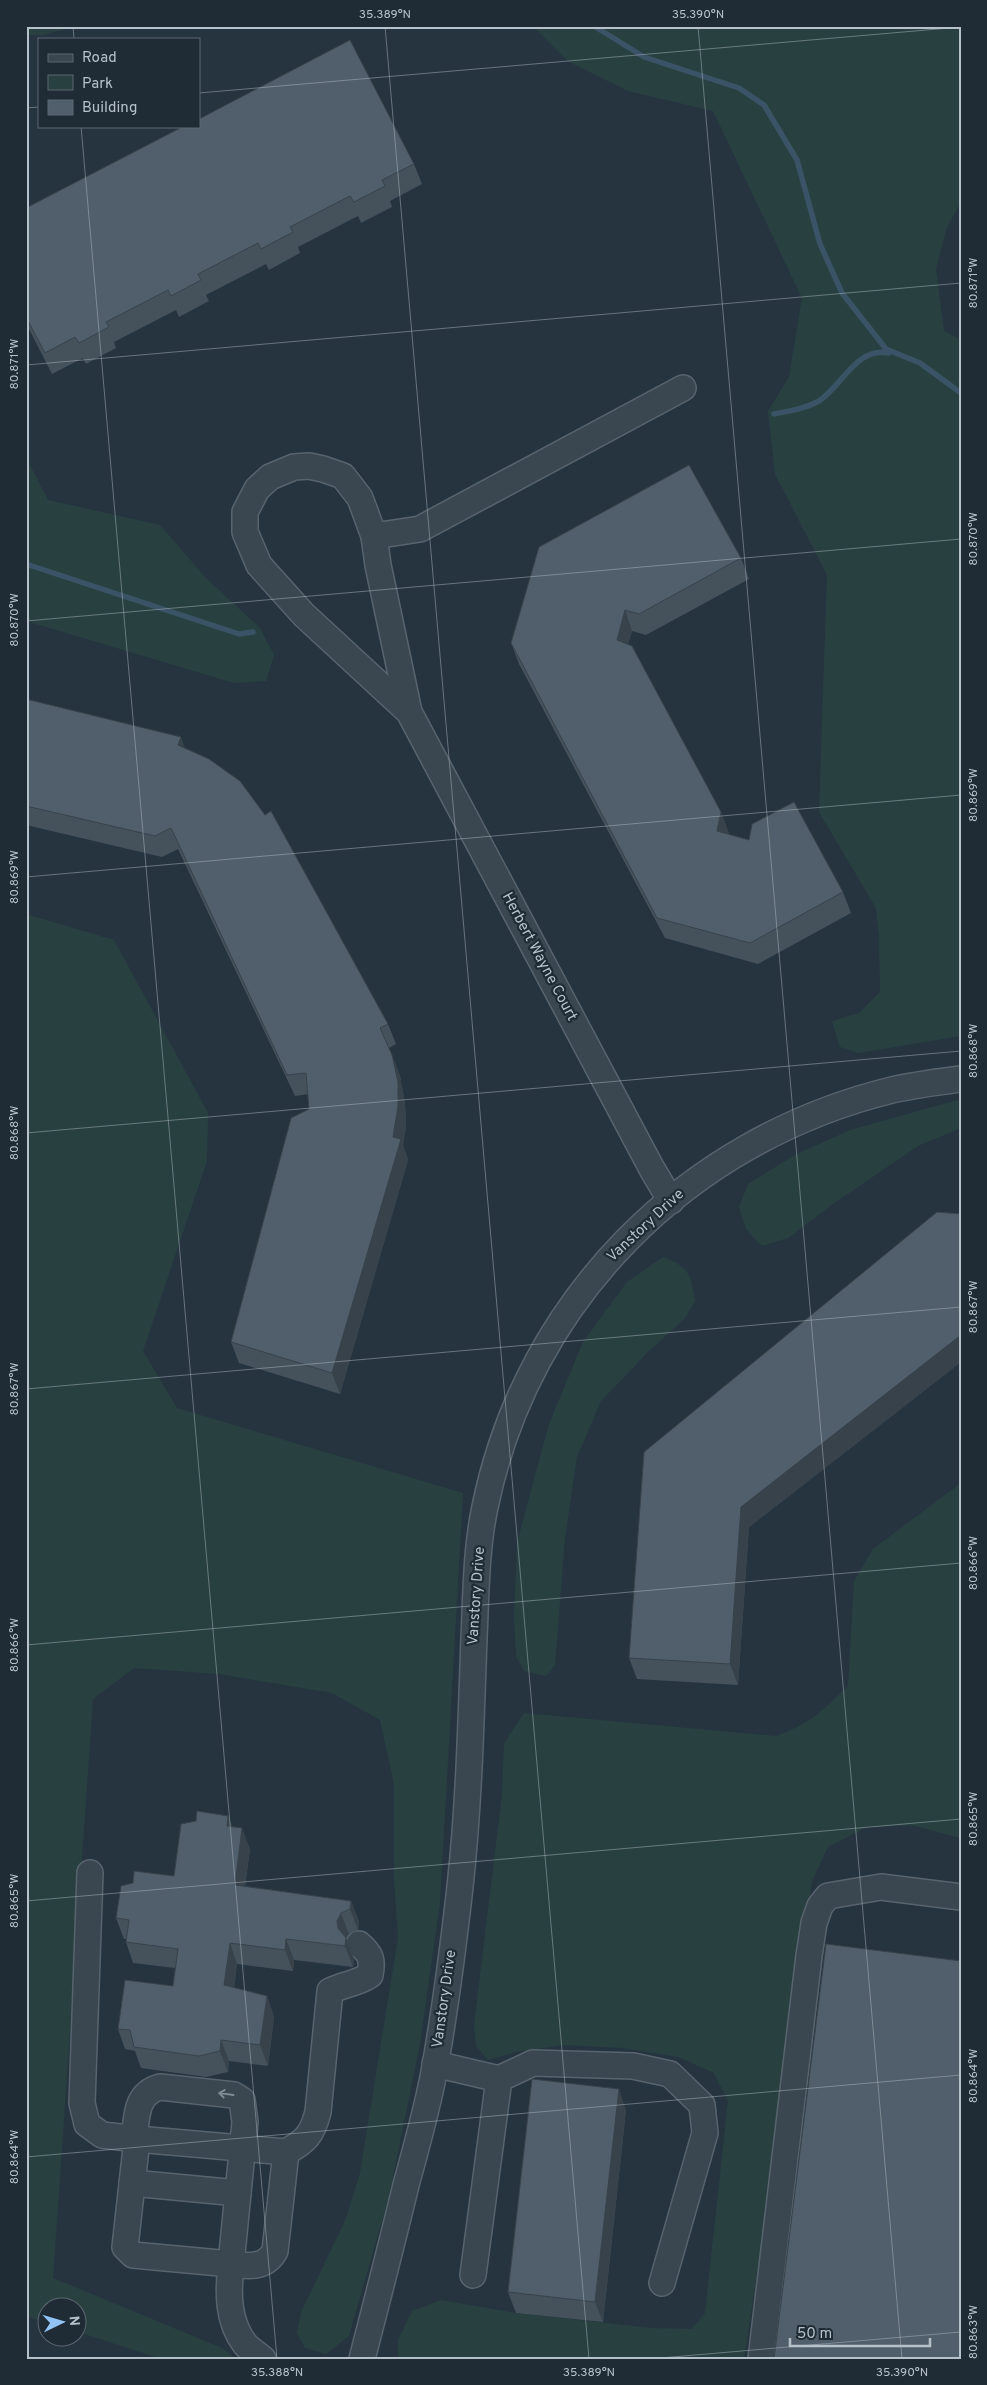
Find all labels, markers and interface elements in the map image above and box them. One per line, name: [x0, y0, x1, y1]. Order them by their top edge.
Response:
text: 35.389°N: [359, 7, 411, 23]
text: 35.390°N: [672, 7, 724, 23]
legend: [38, 38, 200, 128]
text: Road: [82, 49, 117, 68]
text: Park: [82, 75, 113, 94]
text: Building: [82, 99, 137, 118]
text: 80.871°W: [966, 258, 982, 308]
text: 80.871°W: [7, 339, 23, 389]
text: 80.870°W: [966, 512, 982, 566]
text: 80.870°W: [7, 593, 23, 647]
text: 80.869°W: [966, 768, 982, 822]
text: 80.869°W: [7, 850, 23, 904]
street label: Herbert Wayne Court: [497, 889, 581, 1025]
text: 80.868°W: [966, 1024, 982, 1078]
text: 80.868°W: [7, 1106, 23, 1160]
street label: Vanstory Drive: [603, 1185, 689, 1267]
text: 80.867°W: [966, 1280, 982, 1334]
text: 80.867°W: [7, 1362, 23, 1416]
text: 80.866°W: [966, 1536, 982, 1590]
street label: Vanstory Drive: [464, 1546, 490, 1646]
text: 80.866°W: [7, 1618, 23, 1672]
text: 80.865°W: [966, 1792, 982, 1846]
text: 80.865°W: [7, 1874, 23, 1928]
street label: Vanstory Drive: [429, 1949, 461, 2049]
text: 80.864°W: [966, 2049, 982, 2103]
one-way arrow: [219, 2089, 235, 2099]
text: 80.864°W: [7, 2130, 23, 2184]
north arrow: [38, 2298, 88, 2348]
text: 80.863°W: [966, 2305, 982, 2359]
text: N: [65, 2315, 82, 2327]
scale bar: [790, 2315, 930, 2347]
text: 50 m: [797, 2325, 832, 2344]
text: 35.388°N: [251, 2365, 303, 2381]
text: 35.389°N: [563, 2365, 615, 2381]
text: 35.390°N: [876, 2365, 928, 2381]

